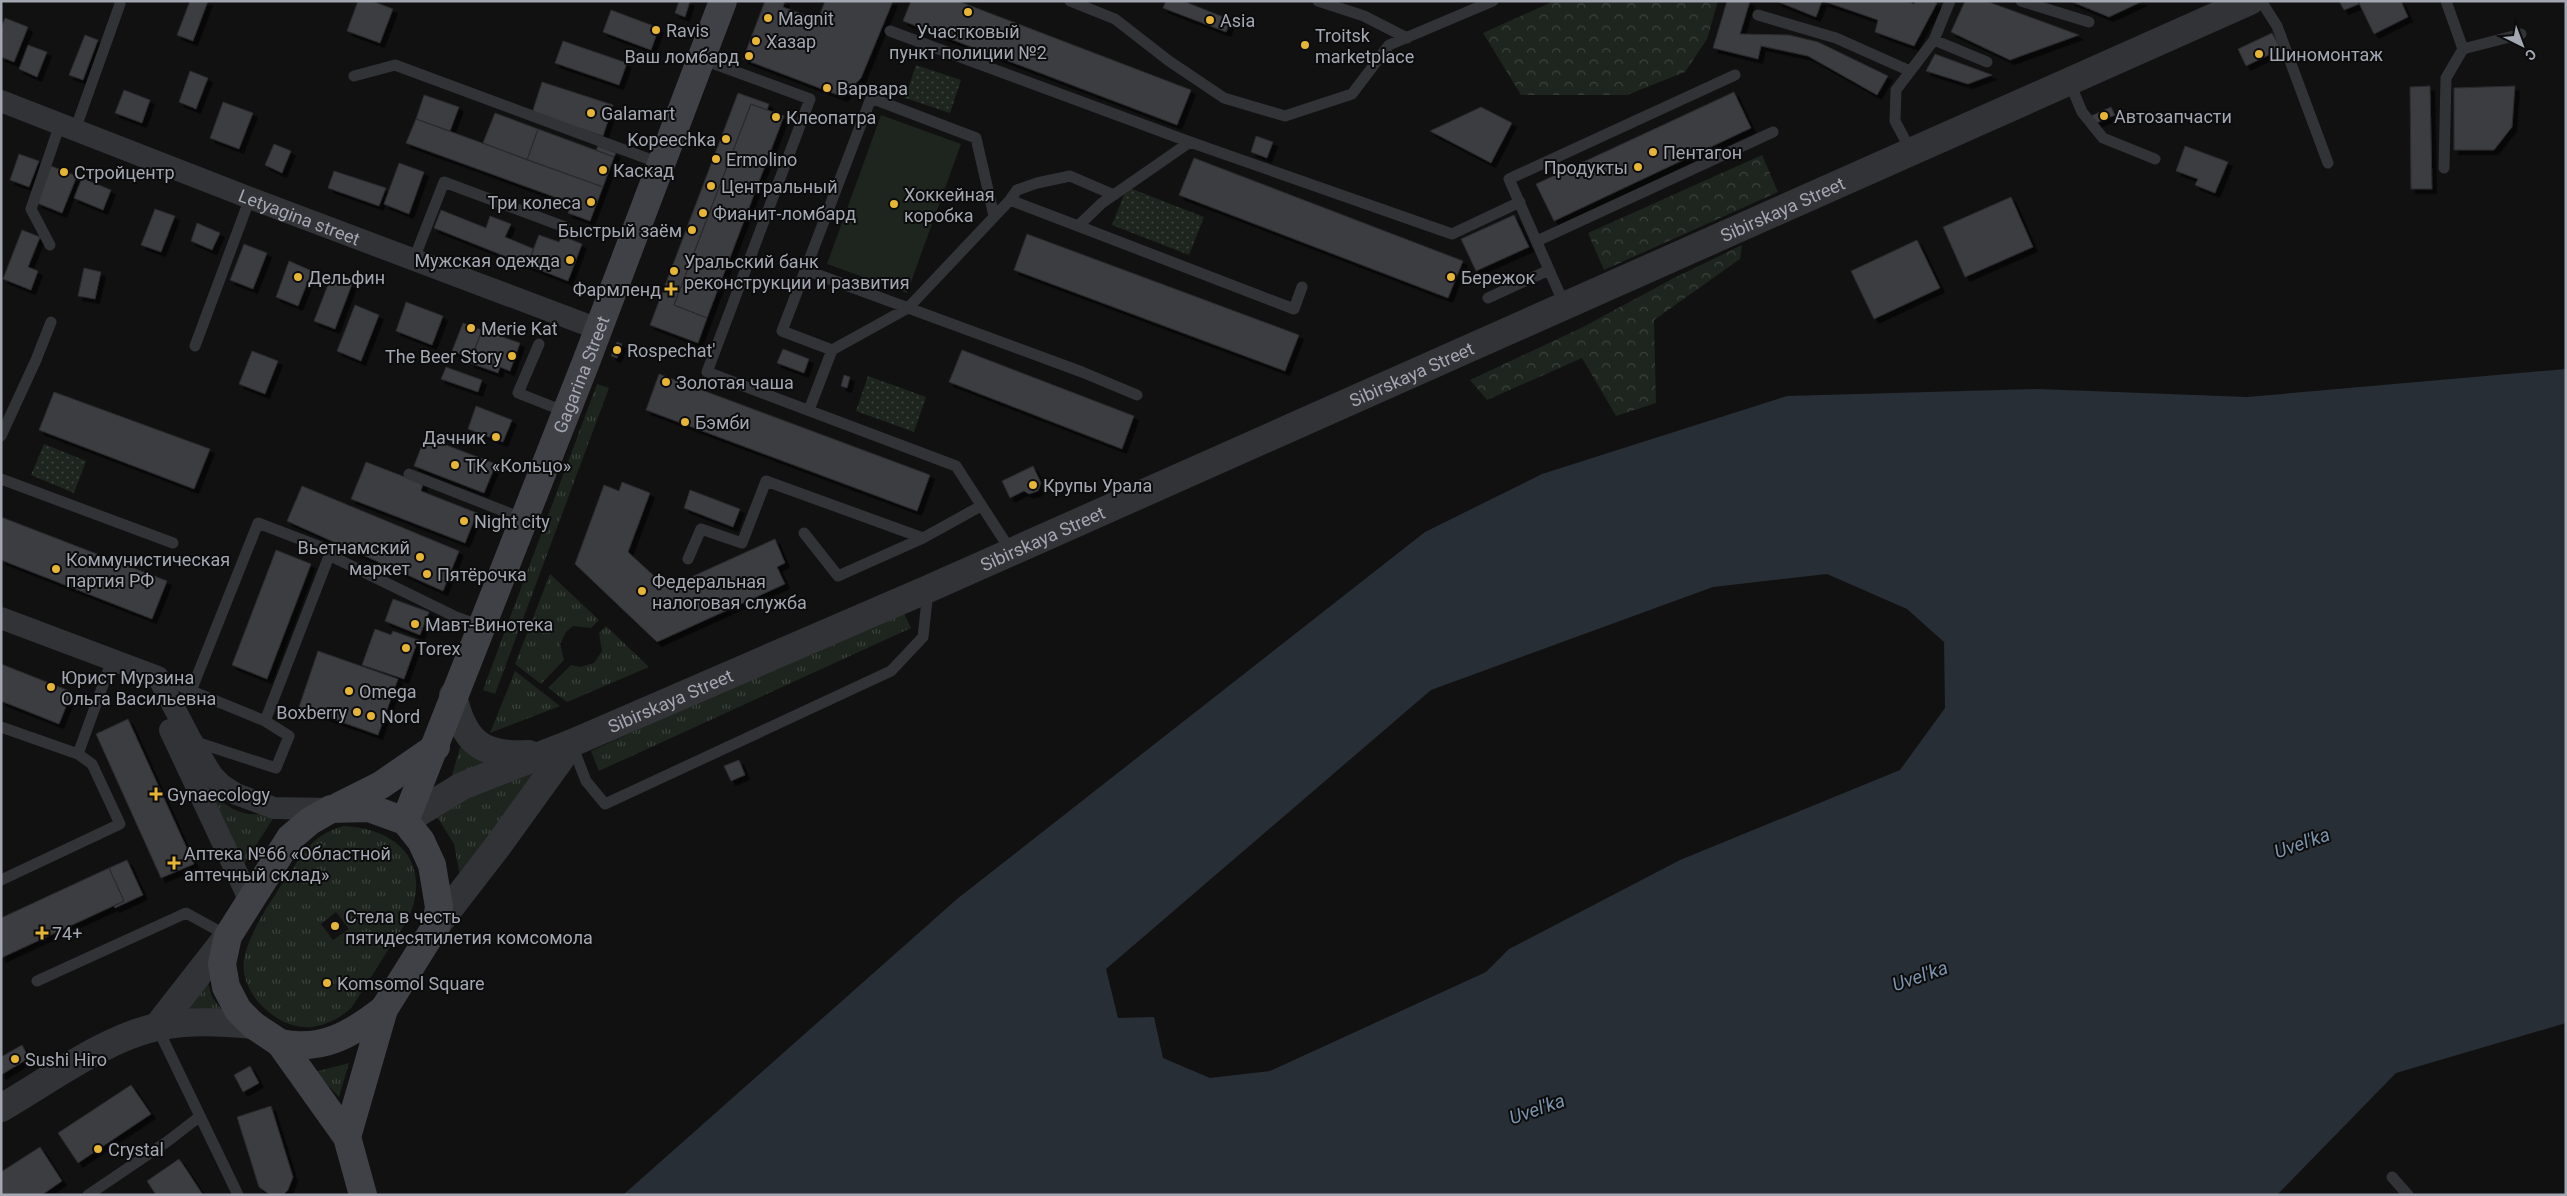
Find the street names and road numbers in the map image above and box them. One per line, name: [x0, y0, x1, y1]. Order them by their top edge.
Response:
street label: Sibirskaya Street: [1717, 172, 1848, 246]
street label: Letyagina street: [236, 184, 363, 249]
street label: Gagarina Street: [549, 313, 613, 436]
street label: Sibirskaya Street: [1346, 337, 1477, 411]
street label: Sibirskaya Street: [977, 501, 1108, 575]
street label: Sibirskaya Street: [605, 664, 736, 737]

